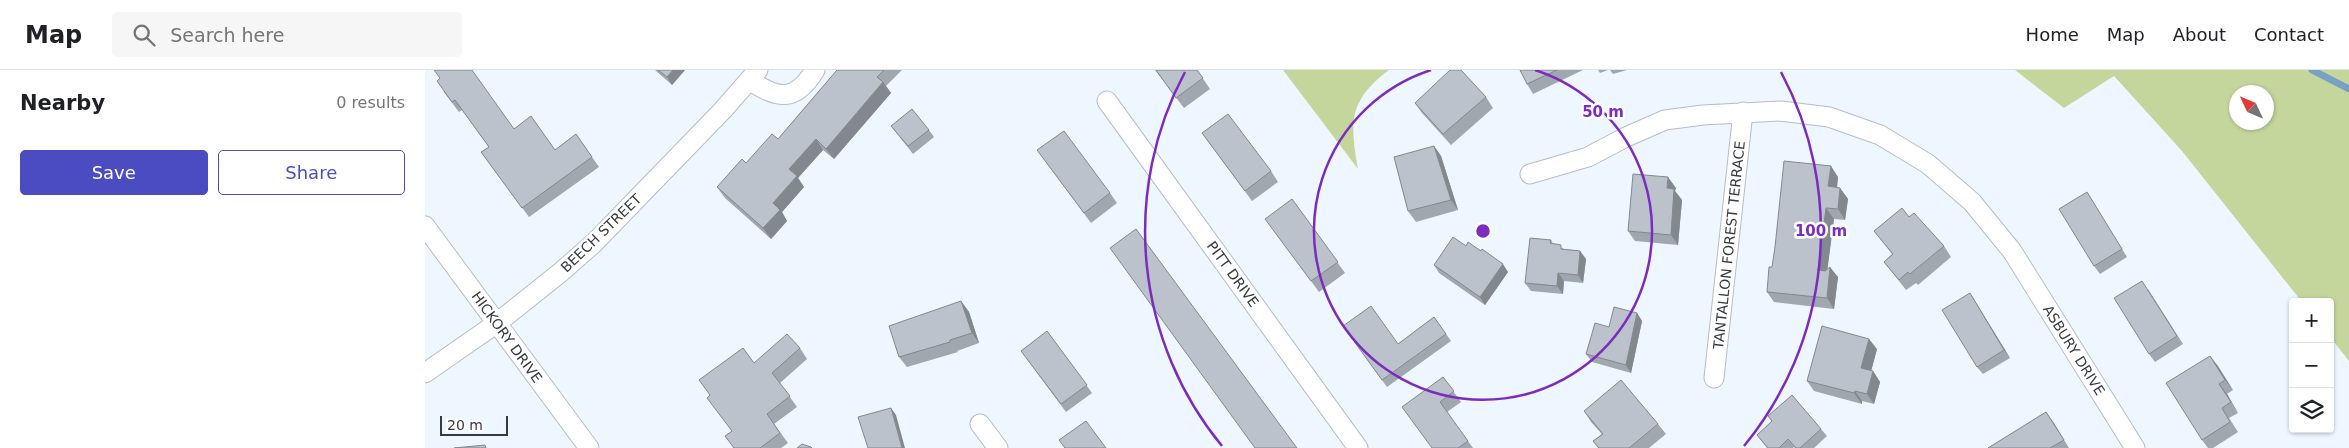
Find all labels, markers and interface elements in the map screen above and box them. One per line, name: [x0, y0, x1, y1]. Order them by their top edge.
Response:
search box: [112, 12, 462, 57]
text: Map: [25, 21, 82, 49]
icon: search: [130, 21, 158, 49]
text: Search here: [170, 24, 284, 46]
text: Home: [2026, 24, 2079, 45]
text: Map: [2107, 24, 2145, 45]
text: About: [2173, 24, 2226, 45]
text: Contact: [2254, 24, 2324, 45]
north arrow: [2229, 85, 2274, 130]
text: Nearby: [20, 91, 105, 115]
text: 0 results: [336, 93, 405, 112]
text: 50 m: [1582, 103, 1624, 121]
street label: TANTALLON FOREST TERRACE: [1710, 140, 1748, 351]
button: Save: [20, 150, 208, 195]
button: Share: [218, 150, 405, 195]
street label: BEECH STREET: [558, 190, 645, 275]
centre of rings: [1474, 222, 1492, 240]
text: 100 m: [1795, 222, 1847, 240]
street label: PITT DRIVE: [1204, 238, 1262, 310]
street label: HICKORY DRIVE: [469, 288, 545, 386]
map controls: [2289, 298, 2334, 433]
button: +: [2289, 298, 2334, 343]
street label: ASBURY DRIVE: [2040, 302, 2108, 398]
button: −: [2289, 343, 2334, 388]
button: layers: [2289, 388, 2334, 433]
scale bar: [440, 413, 507, 436]
text: 20 m: [447, 417, 483, 433]

